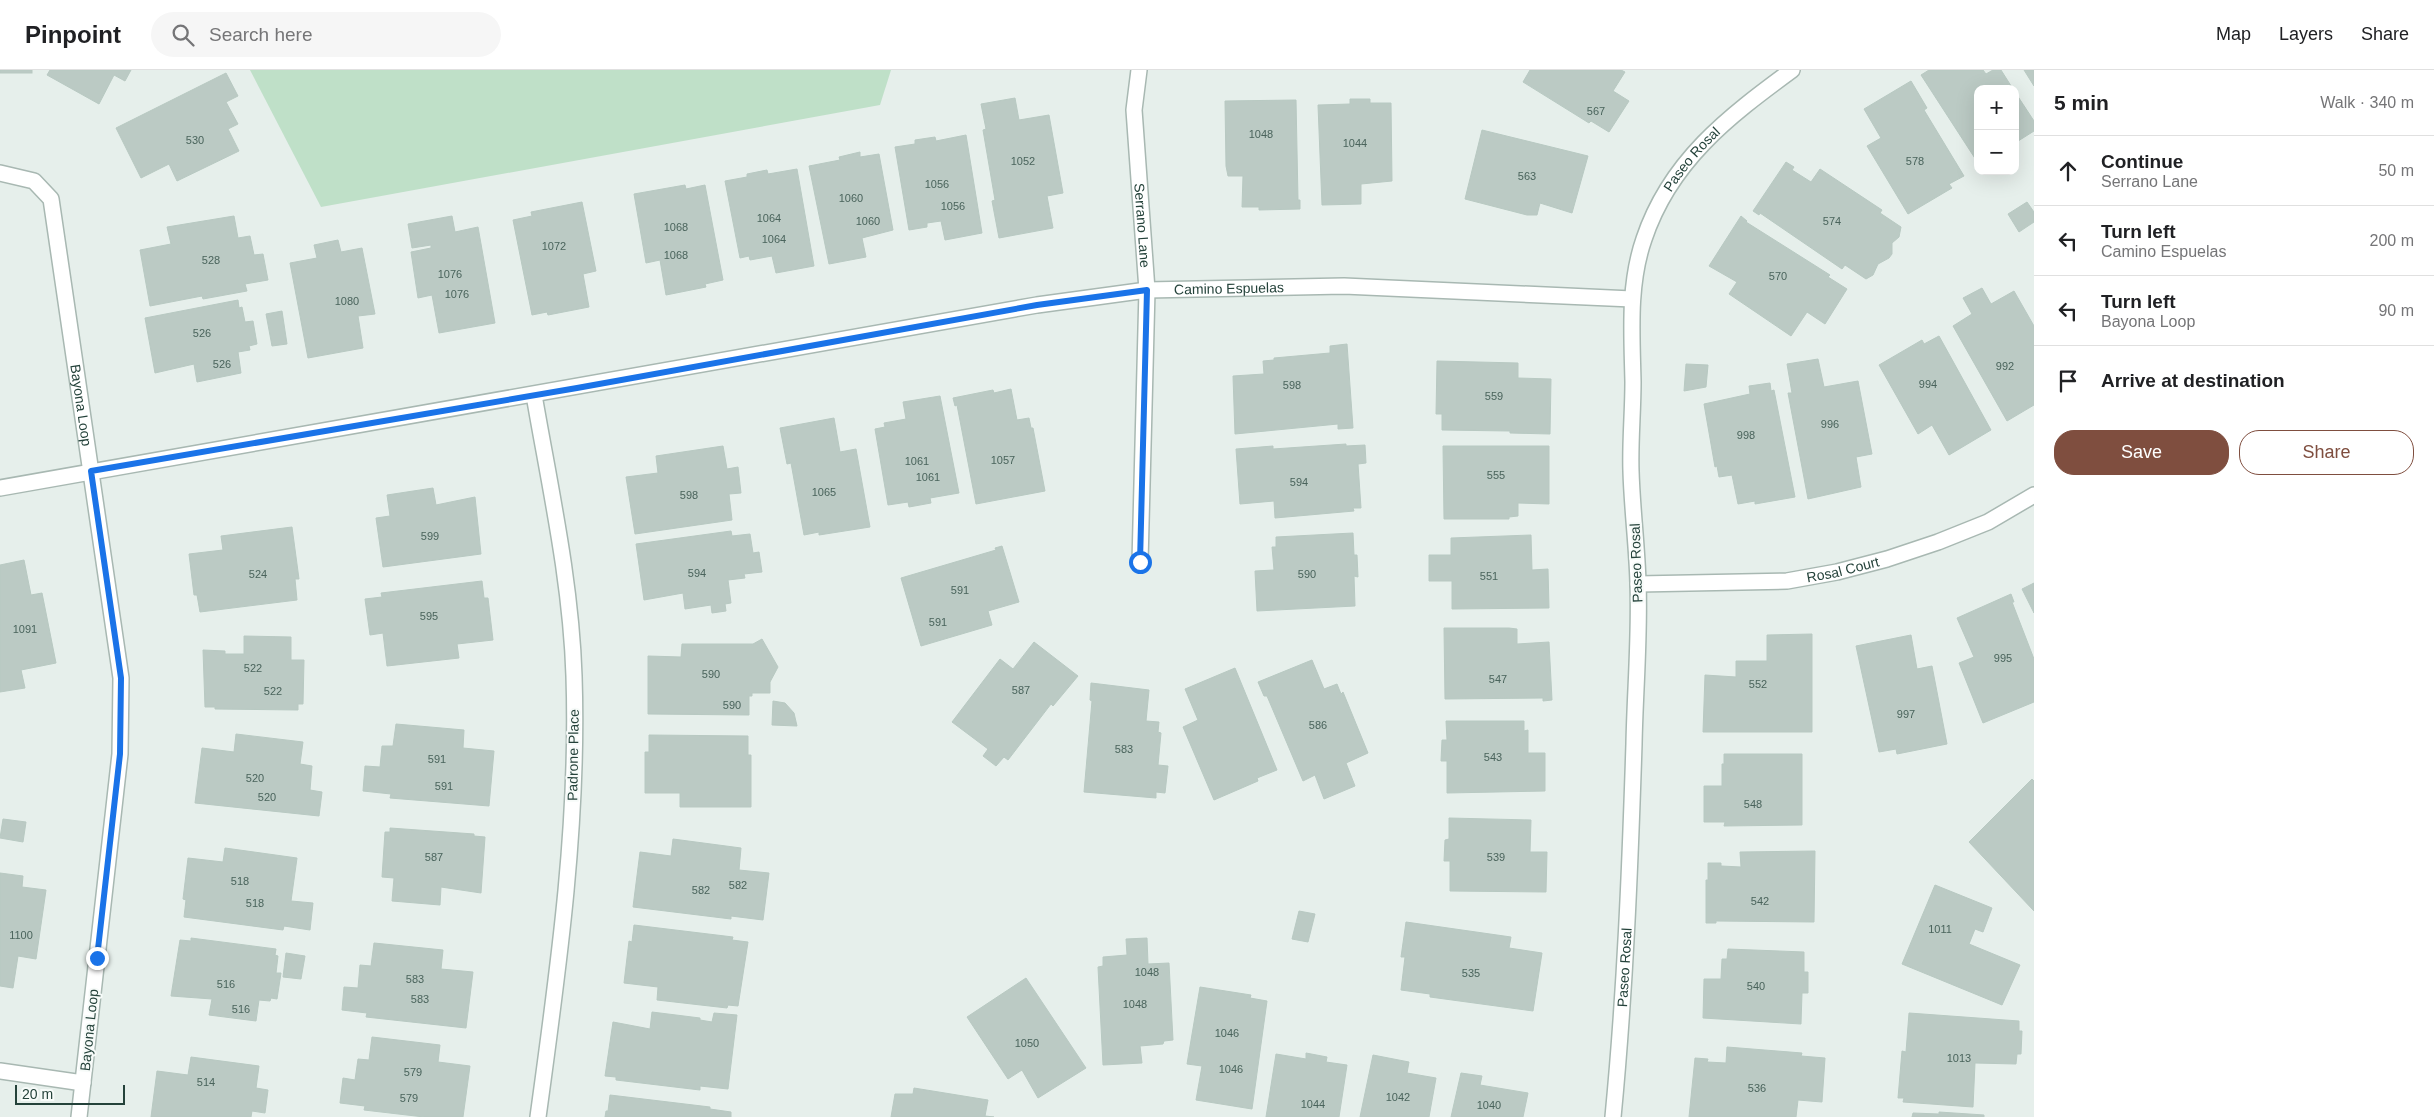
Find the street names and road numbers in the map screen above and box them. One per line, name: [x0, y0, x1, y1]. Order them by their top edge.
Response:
street label: Paseo Rosal: [1660, 124, 1723, 194]
street label: Serrano Lane: [1131, 182, 1153, 269]
street label: Camino Espuelas: [1174, 279, 1284, 297]
street label: Bayona Loop: [67, 363, 95, 447]
street label: Paseo Rosal: [1627, 523, 1645, 603]
street label: Rosal Court: [1805, 553, 1881, 585]
street label: Padrone Place: [564, 709, 582, 801]
street label: Paseo Rosal: [1614, 927, 1635, 1008]
street label: Bayona Loop: [77, 988, 101, 1072]

